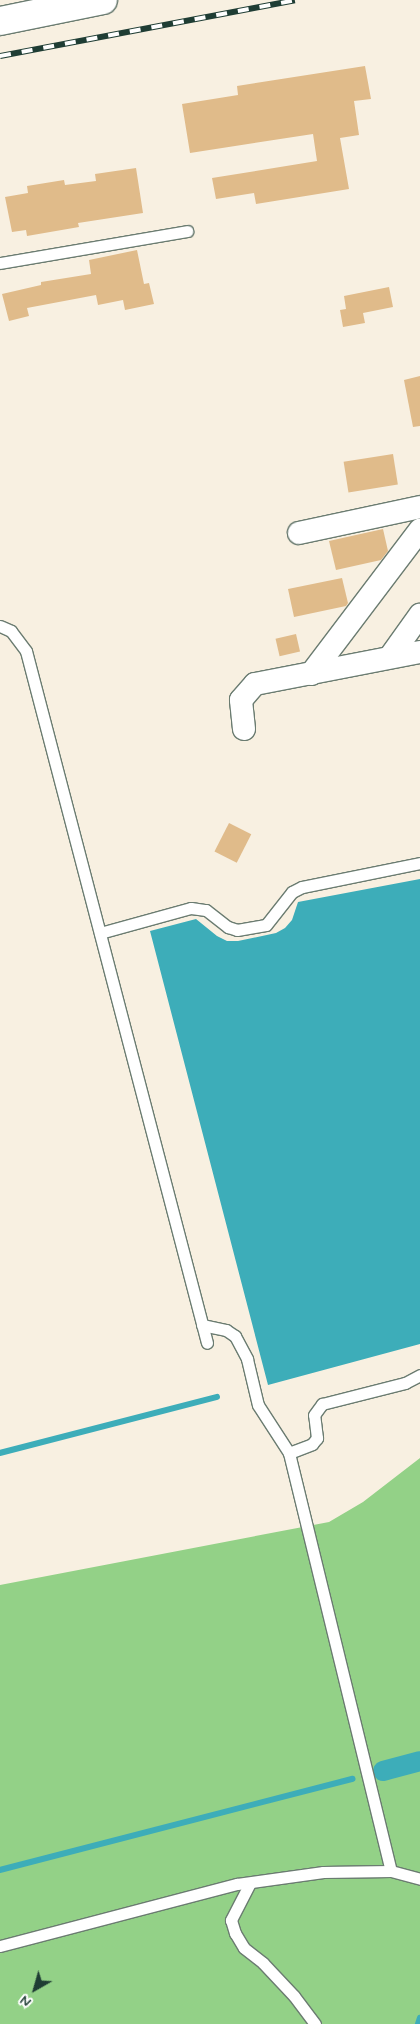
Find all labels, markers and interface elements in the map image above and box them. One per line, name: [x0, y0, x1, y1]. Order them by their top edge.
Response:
north arrow: [10, 1964, 60, 2014]
text: N: [17, 1991, 35, 2011]

